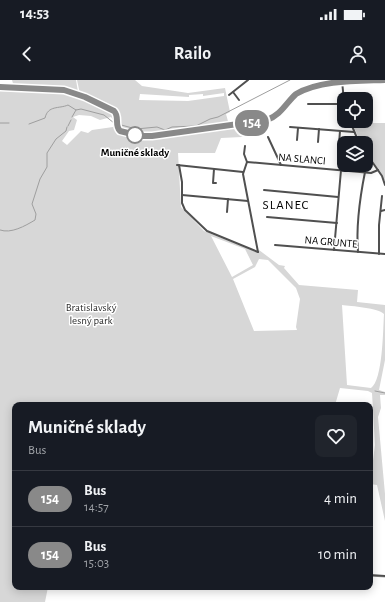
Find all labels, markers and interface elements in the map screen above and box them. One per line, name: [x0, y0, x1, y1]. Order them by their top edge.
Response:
text: 14:53: [20, 6, 49, 21]
icon: back: [16, 43, 38, 65]
icon: person: [347, 43, 369, 65]
text: Railo: [174, 45, 211, 63]
map controls: [337, 92, 373, 172]
button: locate: [337, 92, 373, 128]
line badge: 154: [229, 110, 275, 136]
text: 154: [243, 116, 261, 130]
marker: Muničné sklady: [126, 126, 144, 144]
button: layers: [337, 136, 373, 172]
place label: Muničné sklady: [101, 147, 169, 158]
street label: NA SLANCI: [278, 151, 326, 167]
district label: SLANEC: [263, 199, 309, 212]
street label: NA GRUNTE: [304, 234, 359, 250]
park label: Bratislavský lesný park: [66, 302, 117, 326]
button: heart: [315, 415, 357, 457]
text: Muničné sklady: [28, 418, 146, 437]
text: Bus: [28, 444, 46, 457]
text: Bus: [84, 483, 106, 498]
text: 4 min: [324, 491, 357, 506]
text: 154: [41, 492, 59, 506]
text: 14:57: [84, 501, 109, 514]
text: Bus: [84, 539, 106, 554]
text: 10 min: [318, 547, 357, 562]
text: 154: [41, 548, 59, 562]
text: 15:03: [84, 557, 109, 570]

